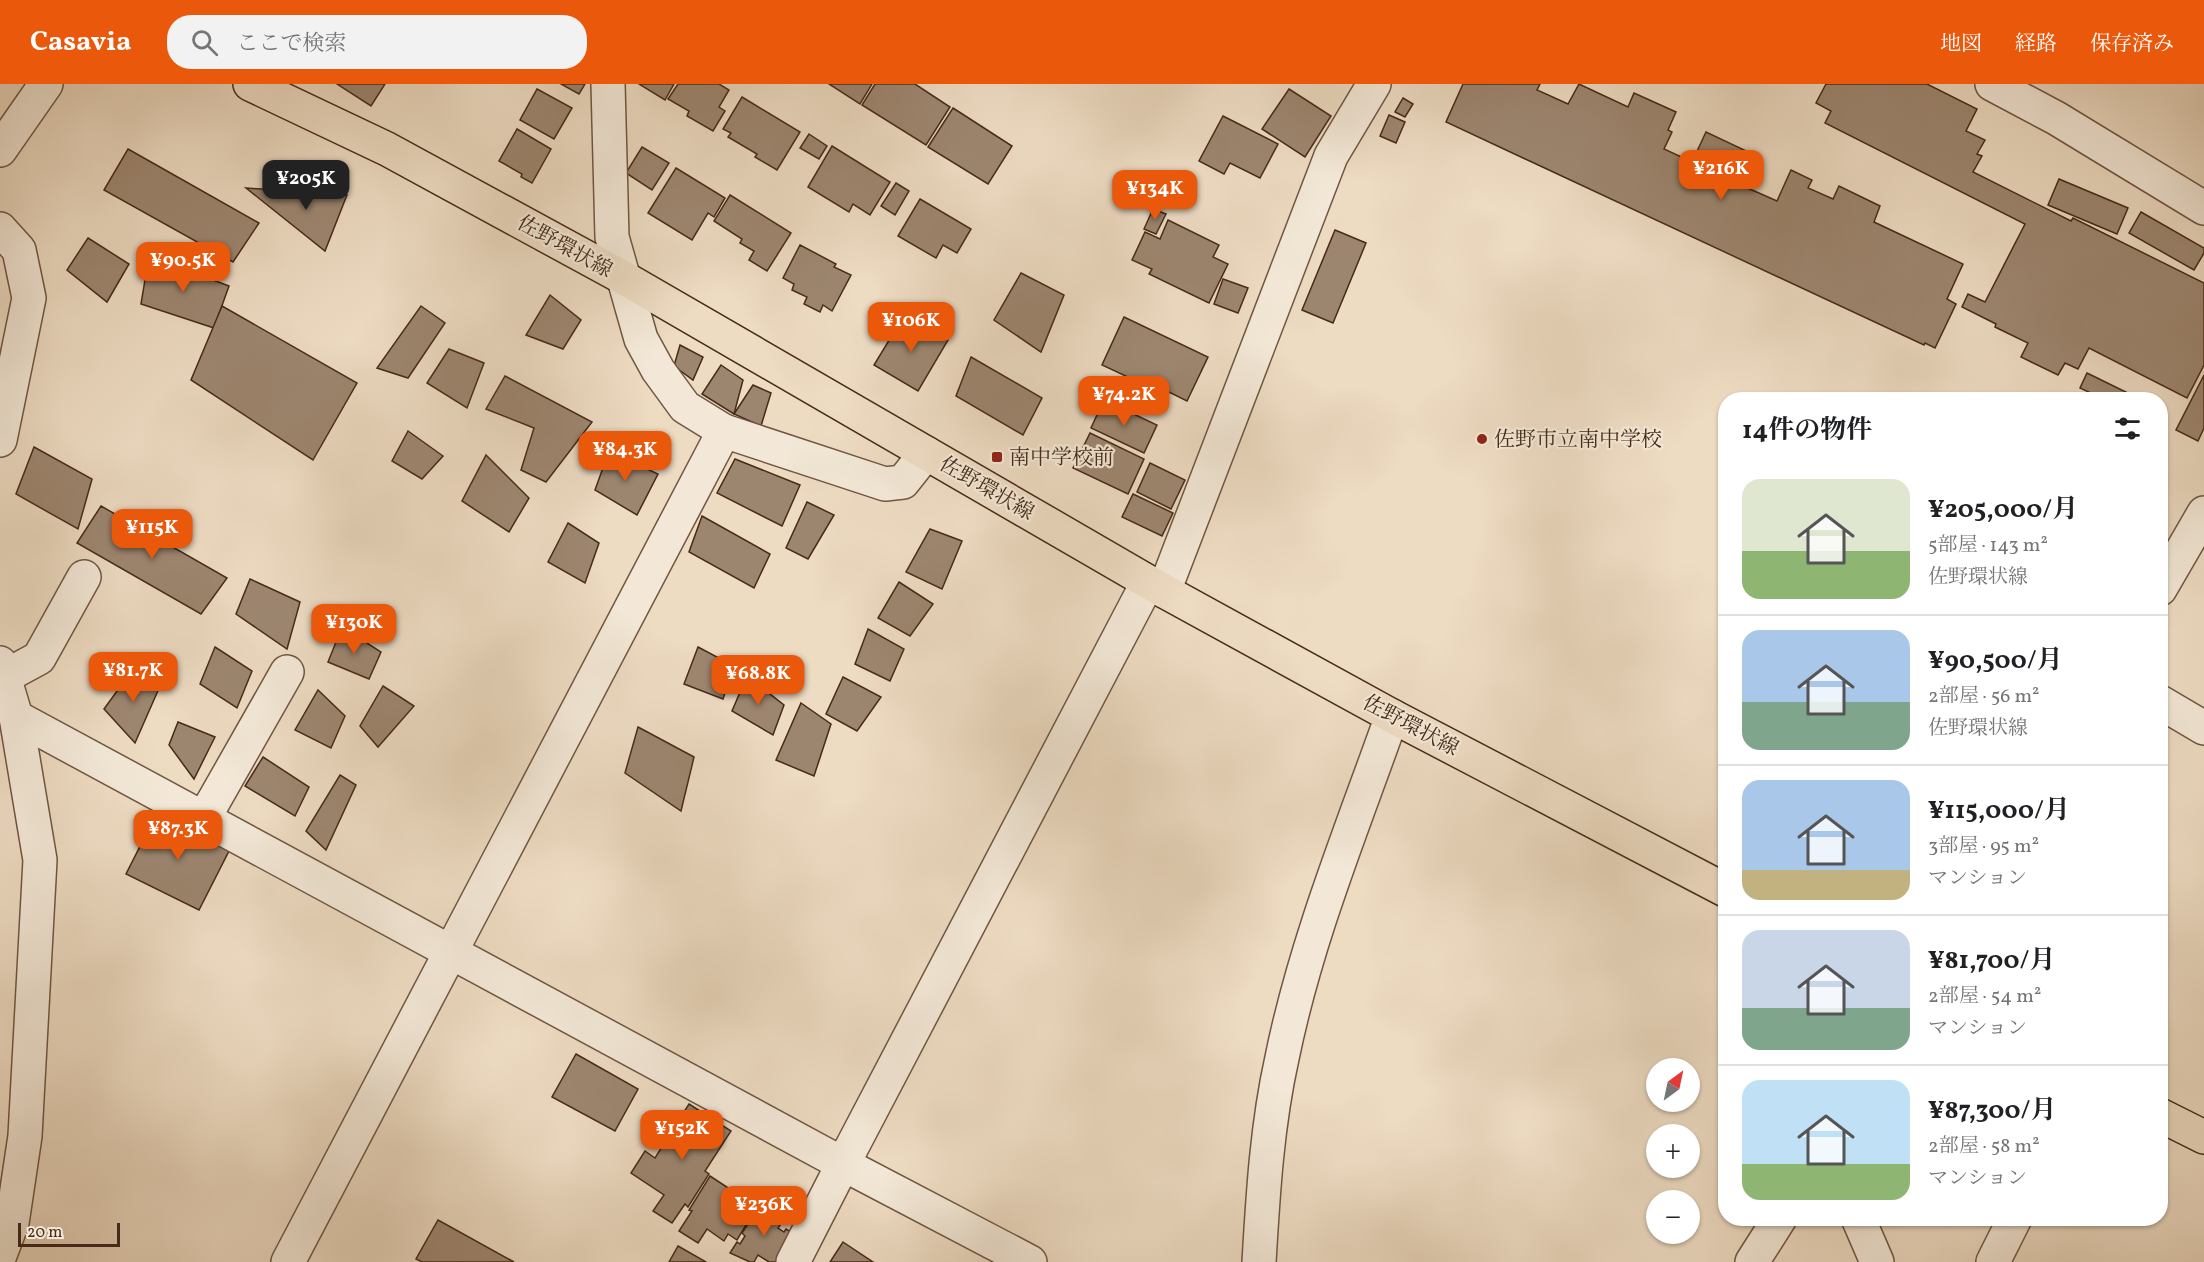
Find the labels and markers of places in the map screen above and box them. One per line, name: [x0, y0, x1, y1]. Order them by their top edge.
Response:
pin: ¥216K: [1679, 150, 1763, 201]
pin: ¥205K: [264, 160, 348, 211]
pin: ¥134K: [1113, 170, 1197, 221]
pin: ¥90.5K: [134, 242, 232, 293]
pin: ¥106K: [869, 302, 953, 353]
pin: ¥74.2K: [1075, 376, 1173, 427]
place label: 佐野市立南中学校: [1494, 426, 1662, 455]
pin: ¥84.3K: [576, 431, 674, 482]
marker: 佐野市立南中学校: [1475, 432, 1489, 446]
place label: 南中学校前: [1009, 444, 1114, 473]
marker: 南中学校前: [990, 450, 1004, 464]
pin: ¥115K: [110, 509, 194, 560]
pin: ¥130K: [312, 604, 396, 655]
pin: ¥81.7K: [84, 652, 182, 703]
pin: ¥68.8K: [709, 655, 807, 706]
pin: ¥87.3K: [129, 810, 227, 861]
pin: ¥152K: [640, 1110, 724, 1161]
pin: ¥236K: [722, 1186, 806, 1237]

